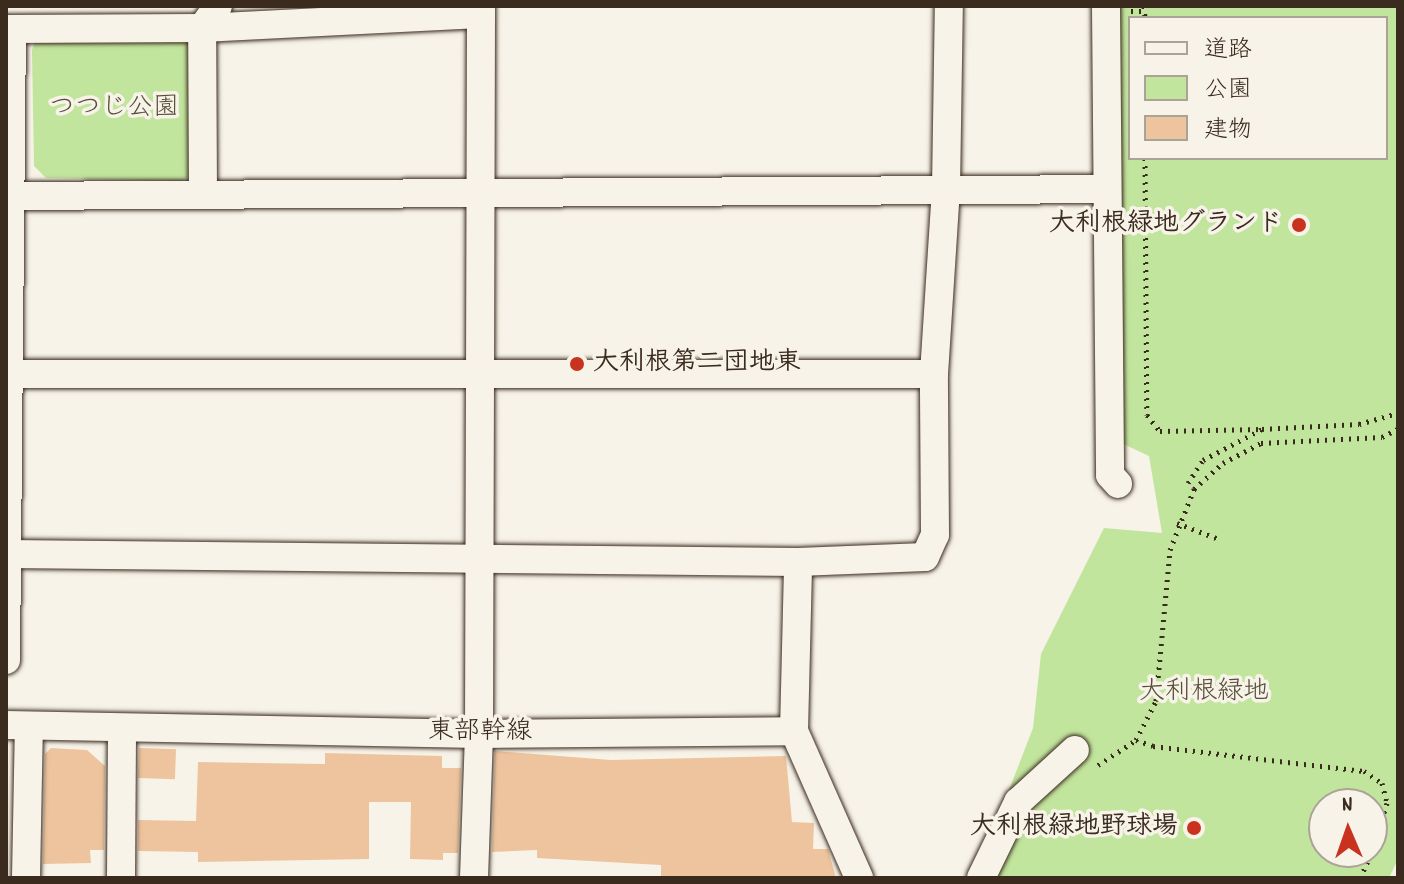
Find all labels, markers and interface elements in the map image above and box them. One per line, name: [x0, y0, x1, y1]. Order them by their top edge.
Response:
legend: [1128, 16, 1388, 160]
text: 道路: [1204, 34, 1252, 68]
text: 公園: [1204, 74, 1252, 108]
park label: つつじ公園: [49, 93, 179, 125]
text: 建物: [1204, 114, 1252, 148]
place label: 大利根緑地グランド: [1049, 209, 1283, 241]
marker: 大利根緑地グランド: [1290, 216, 1308, 234]
place label: 大利根第二団地東: [593, 348, 801, 380]
marker: 大利根第二団地東: [568, 355, 586, 373]
park label: 大利根緑地: [1139, 677, 1269, 709]
street label: 東部幹線: [428, 717, 532, 749]
north arrow: [1308, 788, 1388, 868]
text: N: [1341, 790, 1353, 821]
place label: 大利根緑地野球場: [970, 812, 1178, 844]
marker: 大利根緑地野球場: [1185, 819, 1203, 837]

